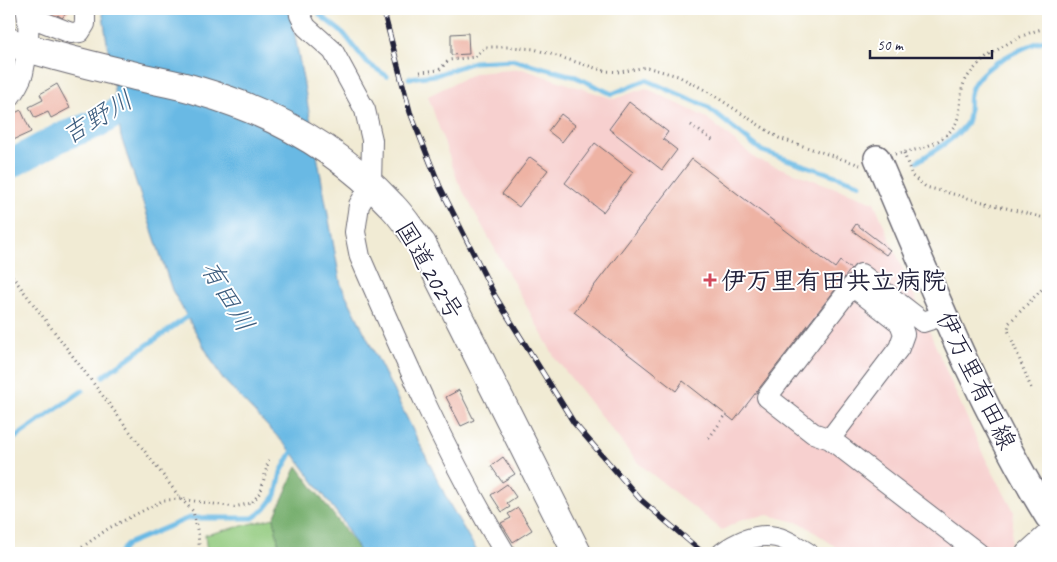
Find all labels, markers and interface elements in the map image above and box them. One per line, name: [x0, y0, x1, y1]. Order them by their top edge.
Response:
scale bar: [870, 28, 992, 60]
text: 50 m: [877, 36, 904, 55]
water label: 吉野川: [55, 83, 139, 152]
street label: 国道202号: [388, 215, 470, 326]
water label: 有田川: [193, 254, 262, 338]
place label: 伊万里有田共立病院: [721, 265, 946, 297]
marker: 伊万里有田共立病院: [703, 273, 717, 287]
street label: 伊万里有田線: [929, 306, 1023, 455]

